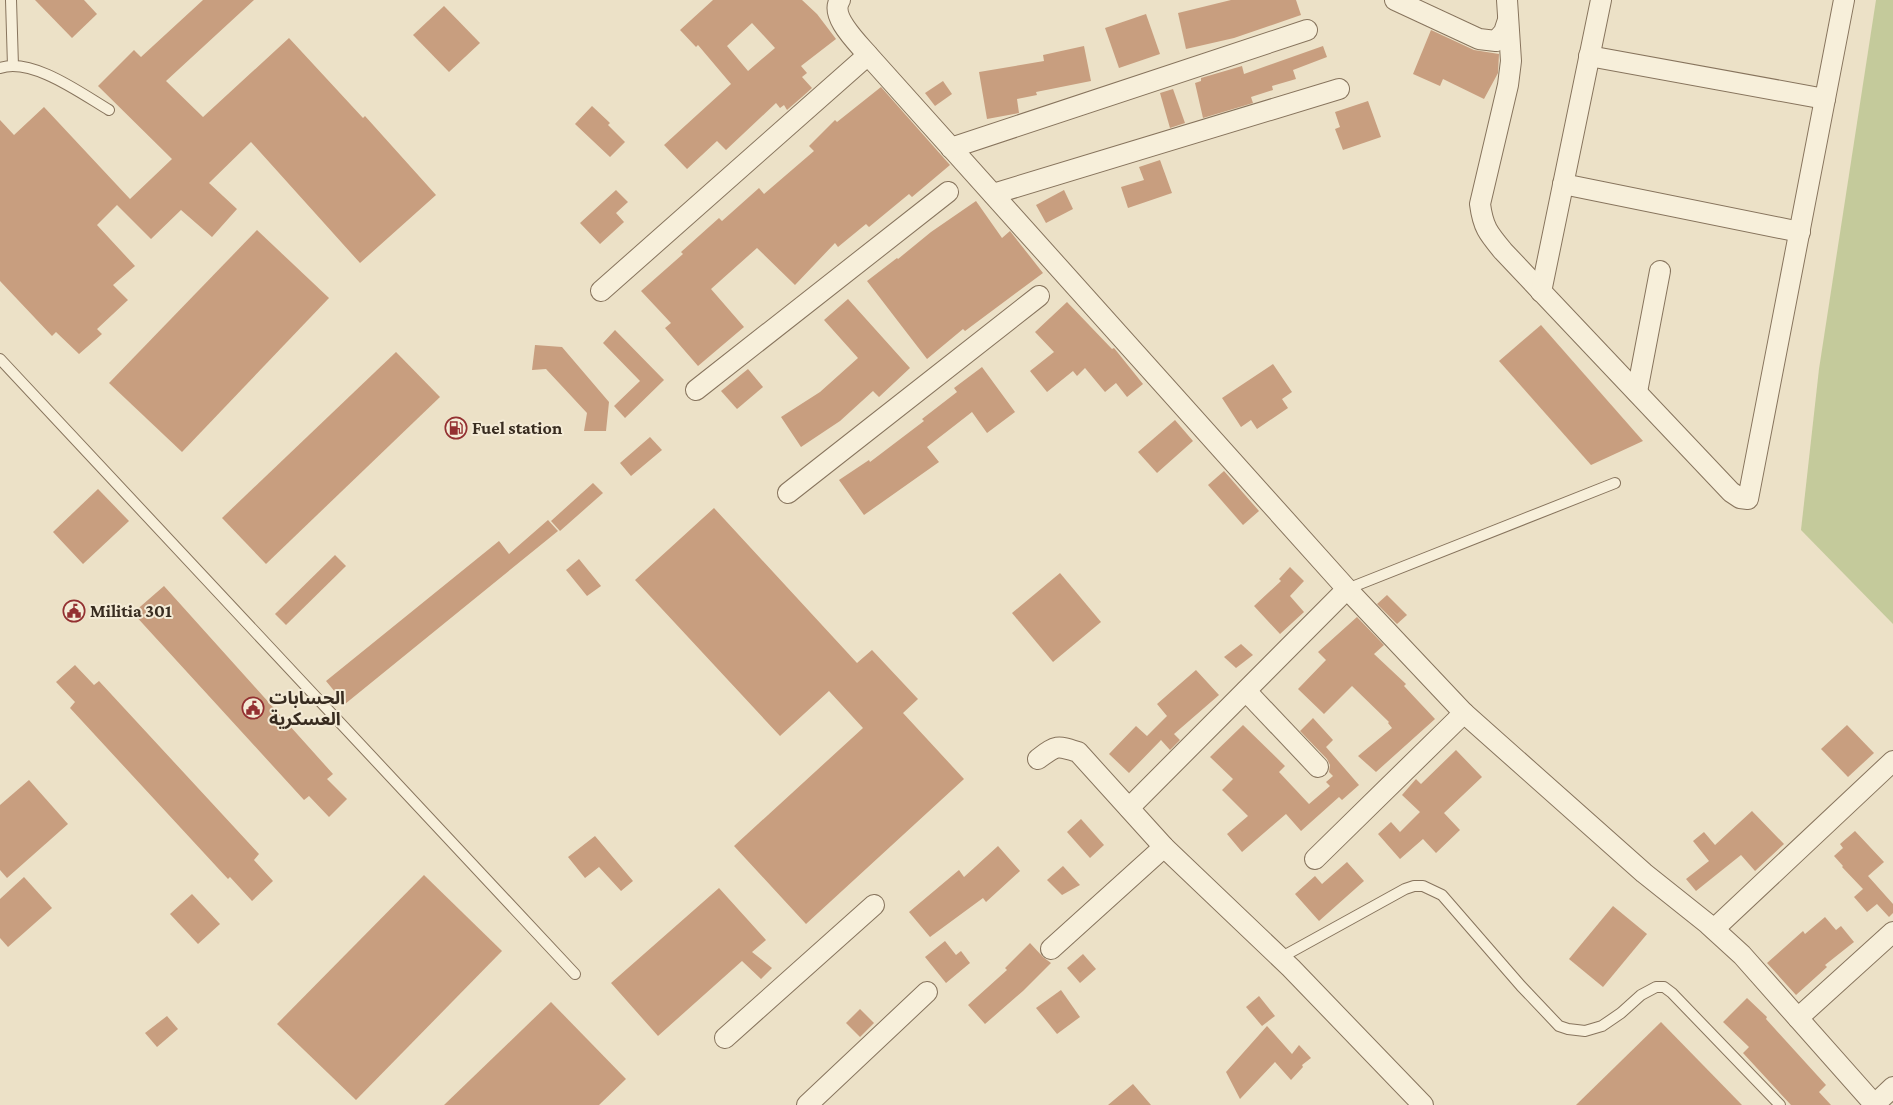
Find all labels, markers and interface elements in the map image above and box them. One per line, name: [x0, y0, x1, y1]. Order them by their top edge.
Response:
fuel station icon: Fuel station: [444, 416, 468, 440]
place label: Fuel station: [472, 418, 563, 438]
public building icon: Militia 301: [62, 599, 86, 623]
place label: Militia 301: [90, 601, 172, 621]
place label: الحسابات العسكرية: [269, 688, 345, 730]
public building icon: الحسابات العسكرية: [241, 696, 265, 720]

